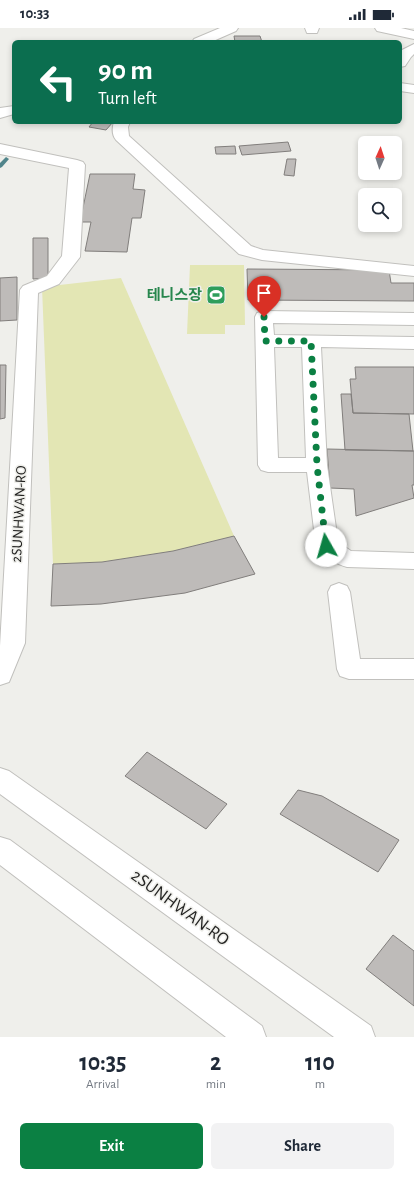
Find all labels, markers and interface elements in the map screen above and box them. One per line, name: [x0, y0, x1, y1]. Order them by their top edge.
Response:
text: 10:33: [20, 6, 50, 21]
icon: left: [32, 56, 84, 108]
text: 90 m: [98, 57, 153, 85]
text: Turn left: [98, 90, 157, 108]
north arrow: [358, 136, 402, 180]
map controls: [358, 136, 402, 232]
button: search: [358, 188, 402, 232]
pin: [247, 276, 281, 317]
icon: arrive: [253, 282, 275, 304]
sports icon: 테니스장: [205, 284, 227, 306]
place label: 테니스장: [147, 287, 202, 303]
street label: 2SUNHWAN-RO: [9, 465, 29, 563]
position arrow: [305, 525, 347, 567]
street label: 2SUNHWAN-RO: [128, 867, 232, 949]
text: 10:35: [79, 1051, 127, 1075]
text: 2: [210, 1051, 221, 1075]
text: 110: [305, 1051, 335, 1075]
text: Arrival: [86, 1078, 120, 1091]
text: min: [206, 1078, 226, 1091]
text: m: [315, 1078, 325, 1091]
button: Exit: [20, 1123, 203, 1169]
button: Share: [211, 1123, 394, 1169]

